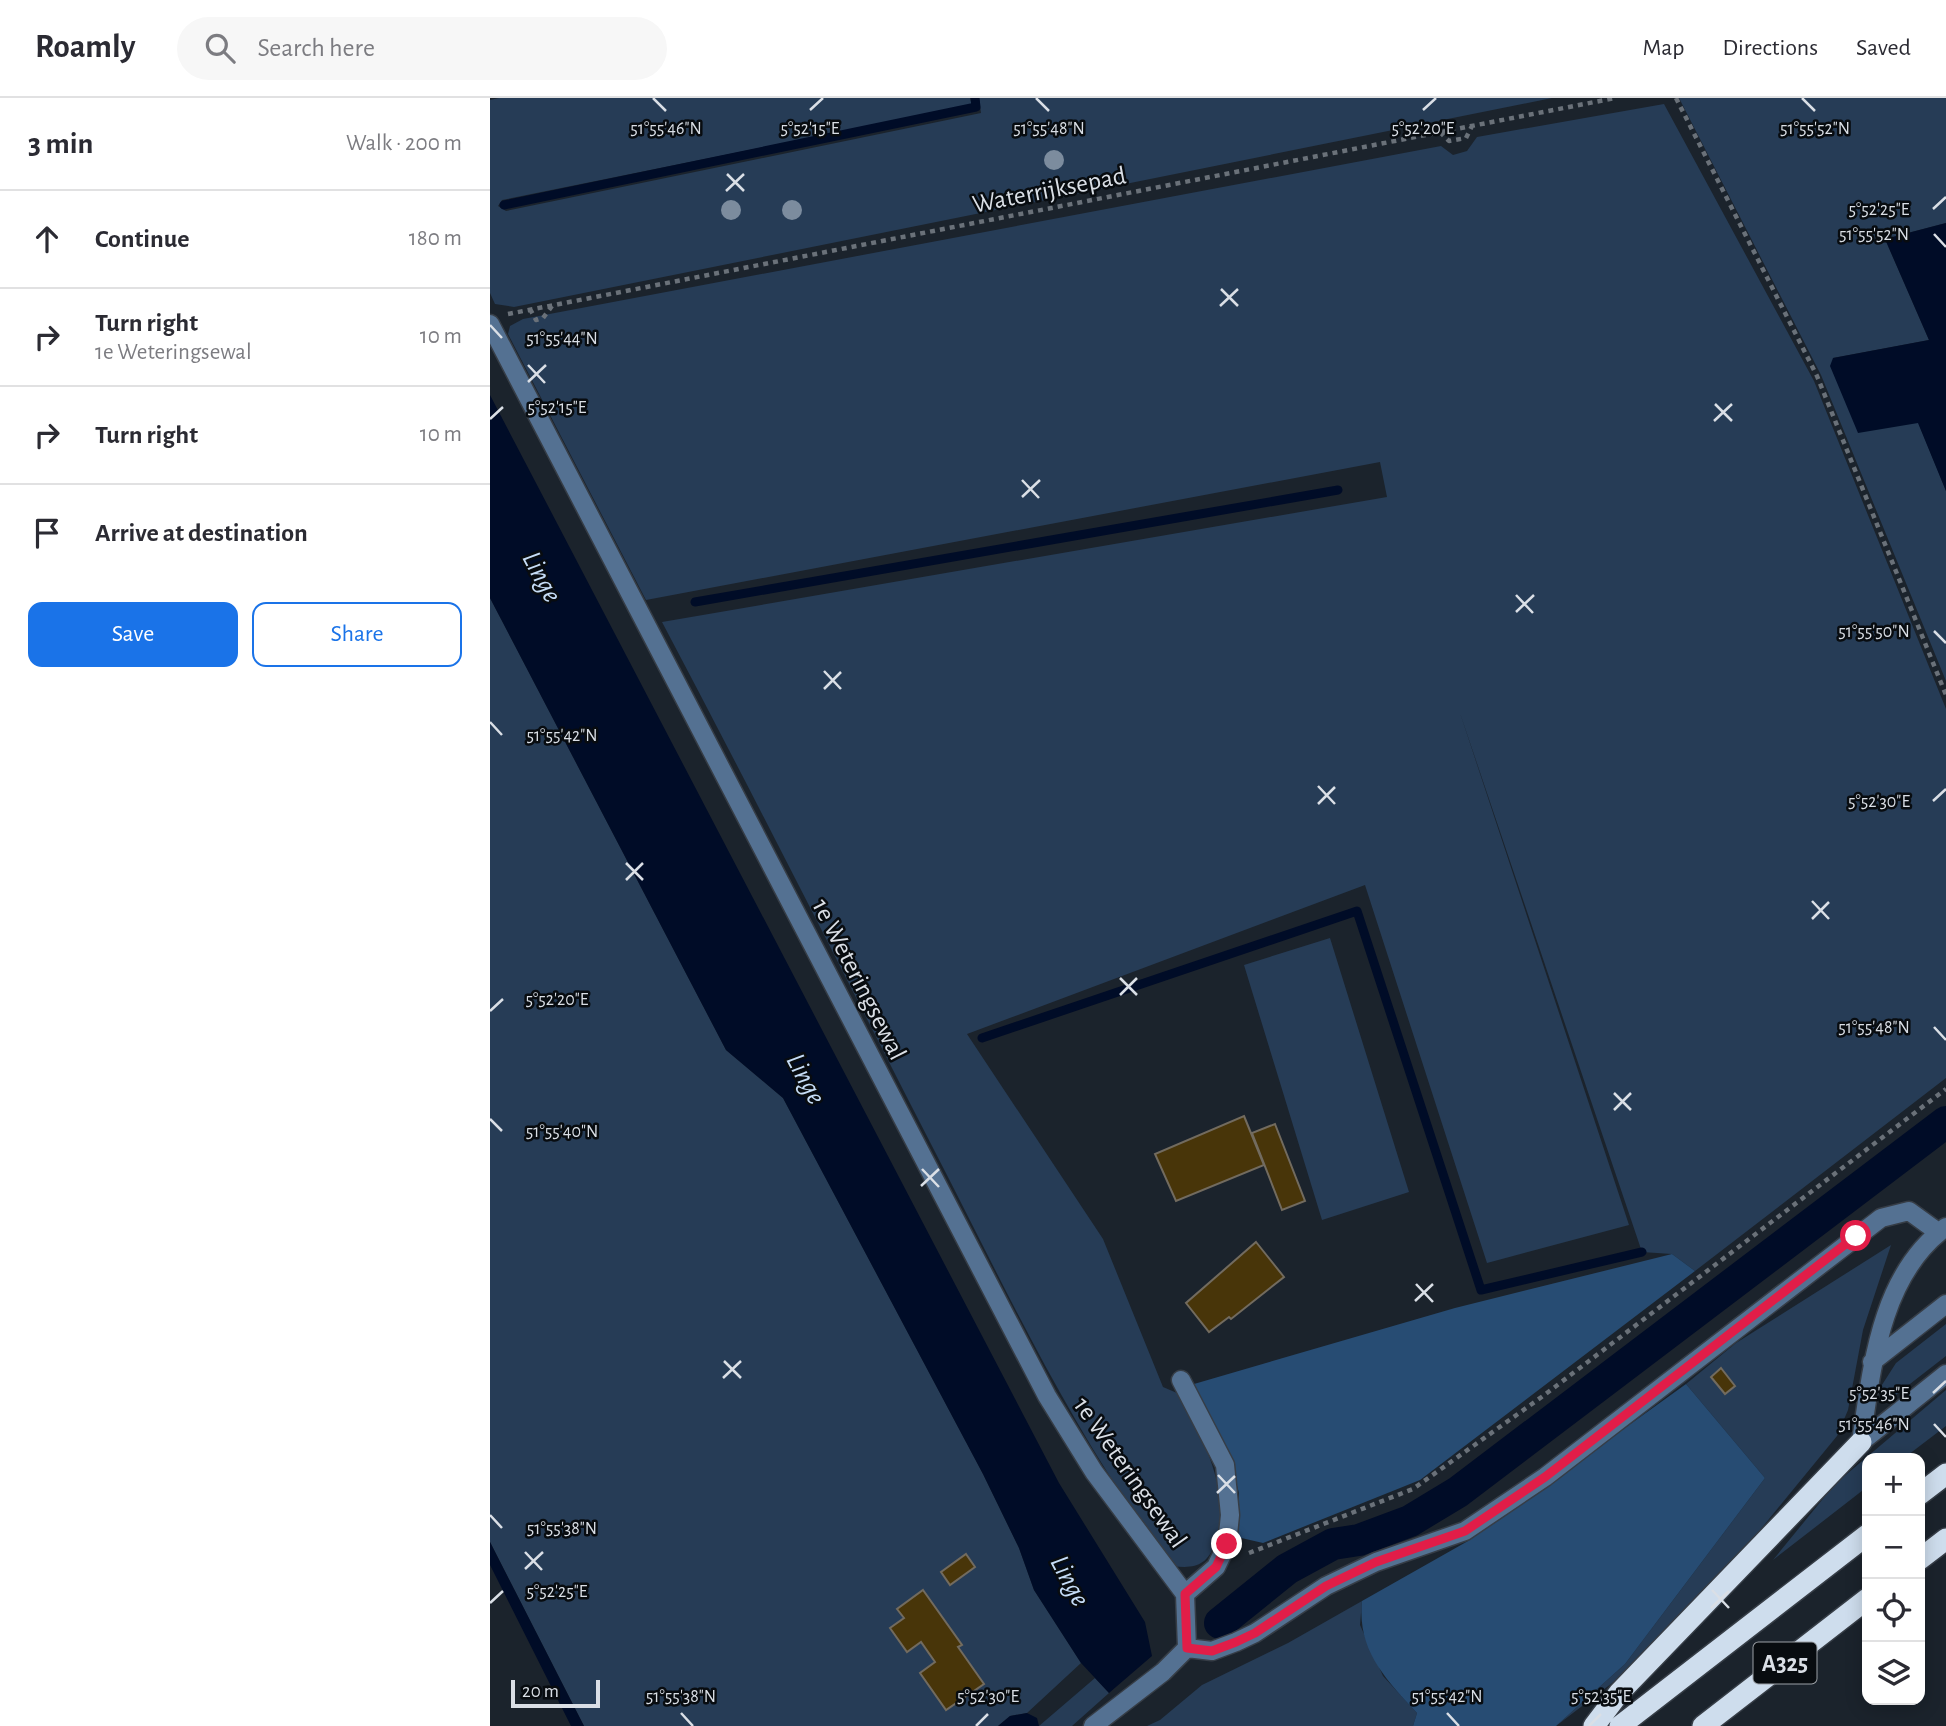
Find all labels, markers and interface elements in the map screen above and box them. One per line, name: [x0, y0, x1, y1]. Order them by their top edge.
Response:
search box: [177, 17, 667, 80]
icon: search: [201, 29, 239, 67]
text: Roamly: [35, 31, 135, 64]
text: Search here: [257, 35, 375, 61]
text: Map: [1642, 36, 1684, 60]
text: Directions: [1722, 36, 1818, 60]
text: Saved: [1856, 36, 1911, 60]
text: 51°55'46"N: [630, 120, 702, 138]
text: 5°52'15"E: [781, 120, 840, 138]
text: 51°55'48"N: [1013, 120, 1085, 138]
text: 5°52'20"E: [1392, 120, 1455, 138]
text: 51°55'52"N: [1780, 120, 1850, 138]
text: 3 min: [28, 129, 93, 159]
text: Walk · 200 m: [346, 132, 462, 155]
street label: Waterrijksepad: [970, 162, 1128, 218]
text: 5°52'25"E: [1849, 201, 1910, 219]
icon: ahead: [28, 220, 66, 258]
text: Continue: [95, 226, 190, 252]
text: 51°55'52"N: [1839, 226, 1909, 244]
text: 180 m: [409, 227, 462, 250]
text: Turn right: [95, 310, 198, 336]
icon: right: [28, 318, 66, 356]
text: 10 m: [420, 325, 462, 348]
text: 51°55'44"N: [526, 330, 598, 348]
text: 1e Weteringsewal: [95, 341, 252, 364]
text: 5°52'15"E: [528, 399, 587, 417]
icon: right: [28, 416, 66, 454]
text: Turn right: [95, 422, 198, 448]
text: 10 m: [420, 423, 462, 446]
icon: arrive: [28, 514, 66, 552]
text: Arrive at destination: [95, 520, 308, 546]
water label: Linge: [516, 547, 566, 607]
button: Save: [28, 602, 238, 667]
button: Share: [252, 602, 462, 667]
text: 51°55'50"N: [1838, 623, 1910, 641]
text: 51°55'42"N: [526, 727, 598, 745]
text: 5°52'30"E: [1848, 793, 1910, 811]
street label: 1e Weteringsewal: [807, 895, 911, 1064]
text: 5°52'20"E: [526, 991, 589, 1009]
text: 51°55'48"N: [1838, 1019, 1910, 1037]
water label: Linge: [780, 1049, 830, 1109]
text: 51°55'40"N: [526, 1123, 598, 1141]
route start: [1840, 1220, 1871, 1251]
text: 5°52'35"E: [1849, 1385, 1909, 1403]
street label: 1e Weteringsewal: [1069, 1393, 1192, 1553]
text: 51°55'46"N: [1838, 1416, 1910, 1434]
map controls: [1862, 1453, 1925, 1705]
button: +: [1862, 1453, 1925, 1516]
button: −: [1862, 1516, 1925, 1579]
text: 51°55'38"N: [527, 1520, 597, 1538]
route end: [1211, 1528, 1242, 1559]
water label: Linge: [1044, 1551, 1094, 1611]
button: locate: [1862, 1579, 1925, 1642]
text: 5°52'25"E: [527, 1583, 588, 1601]
button: layers: [1862, 1642, 1925, 1705]
road number: A325: [1754, 1643, 1816, 1684]
scale bar: [511, 1677, 600, 1709]
text: 20 m: [522, 1682, 559, 1701]
text: 51°55'38"N: [646, 1688, 716, 1706]
text: 5°52'30"E: [957, 1688, 1019, 1706]
text: 51°55'42"N: [1411, 1688, 1483, 1706]
text: 5°52'35"E: [1571, 1688, 1631, 1706]

